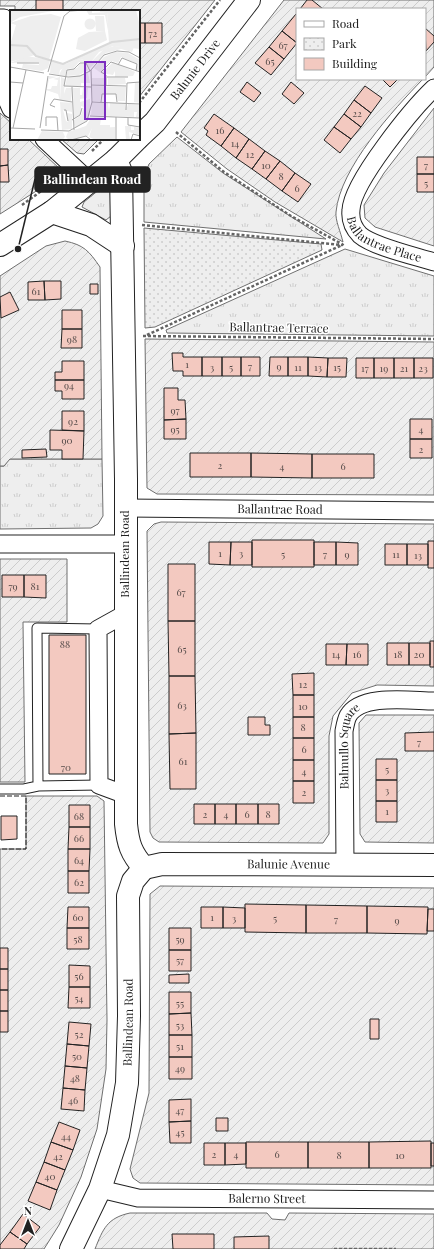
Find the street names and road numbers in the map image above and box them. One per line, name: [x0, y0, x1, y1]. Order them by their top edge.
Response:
street label: Balunie Drive: [166, 35, 223, 103]
street label: Ballantrae Place: [344, 215, 423, 265]
street label: Ballantrae Terrace: [229, 318, 329, 336]
street label: Ballantrae Road: [237, 500, 323, 517]
street label: Ballindean Road: [116, 510, 132, 598]
street label: Balmullo Square: [335, 699, 362, 789]
street label: Balunie Avenue: [247, 855, 330, 872]
street label: Ballindean Road: [119, 978, 136, 1066]
street label: Balerno Street: [228, 1190, 306, 1206]

